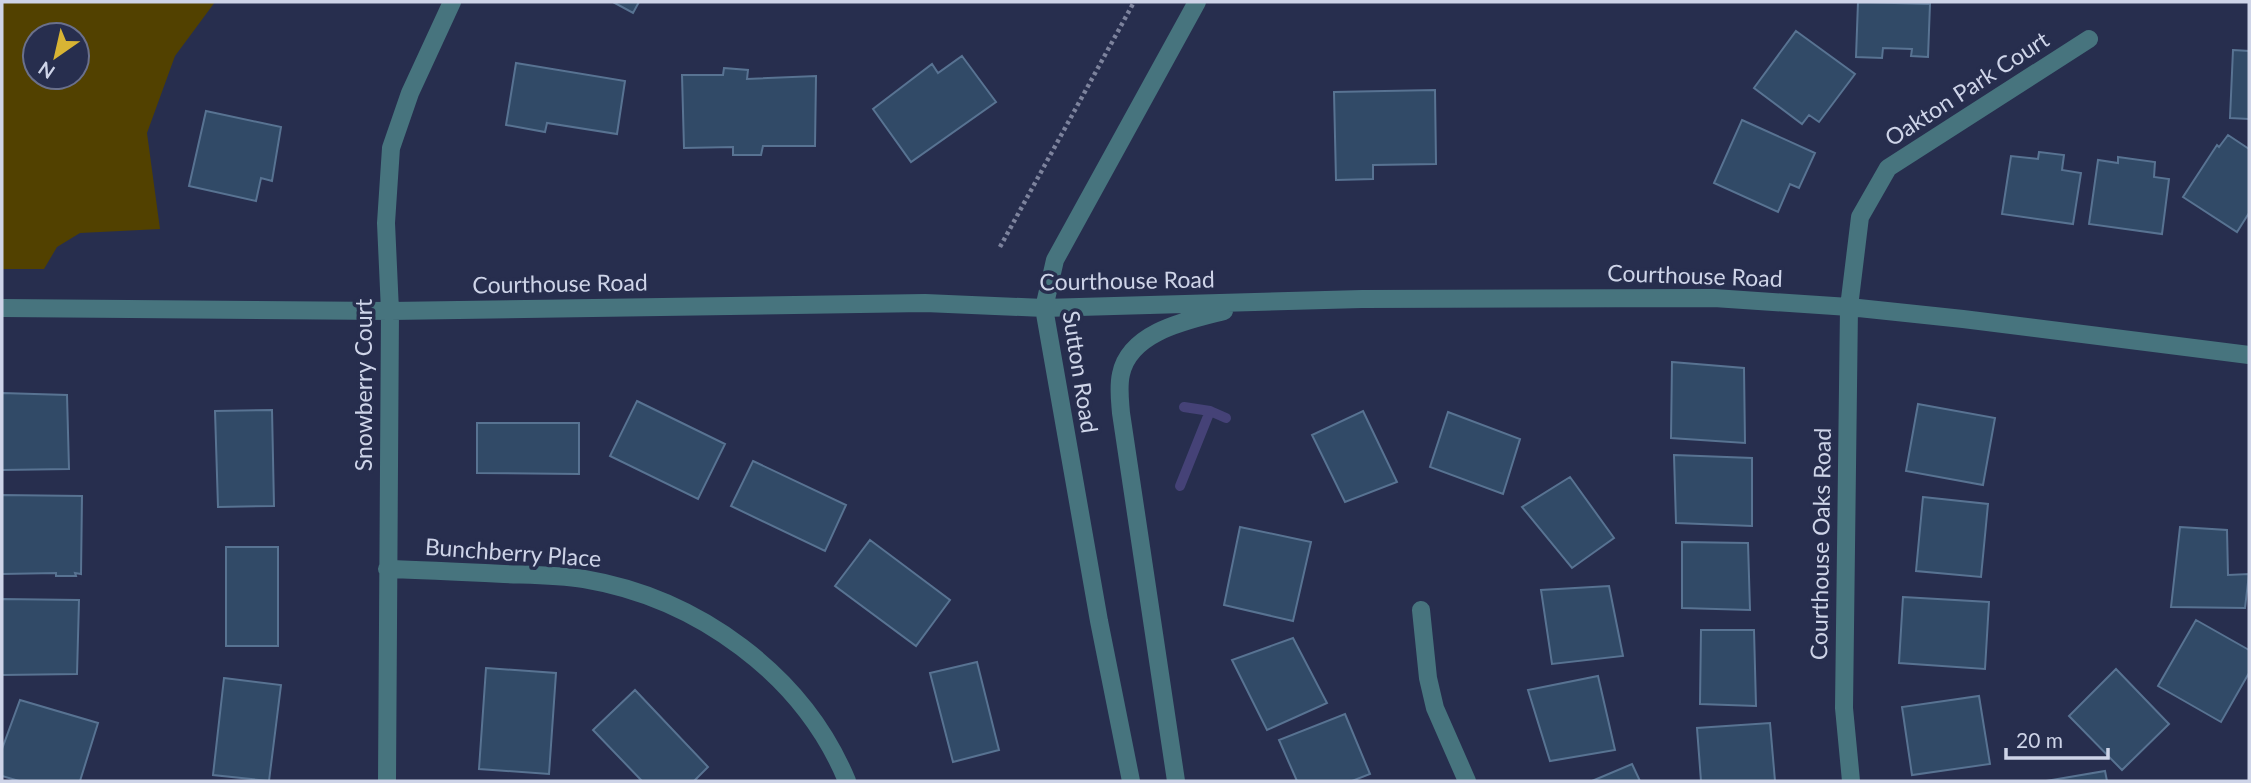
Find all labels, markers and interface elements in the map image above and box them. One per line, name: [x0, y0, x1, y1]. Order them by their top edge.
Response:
north arrow: [21, 21, 91, 91]
street label: Oakton Park Court: [1879, 24, 2054, 152]
text: N: [34, 57, 59, 84]
street label: Courthouse Road: [1607, 258, 1783, 292]
street label: Courthouse Road: [1039, 264, 1215, 296]
street label: Courthouse Road: [472, 267, 648, 299]
street label: Snowberry Court: [349, 298, 377, 471]
street label: Sutton Road: [1058, 309, 1104, 435]
street label: Courthouse Oaks Road: [1804, 428, 1836, 660]
street label: Bunchberry Place: [424, 532, 602, 572]
scale bar: [2006, 716, 2108, 760]
text: 20 m: [2016, 727, 2063, 752]

